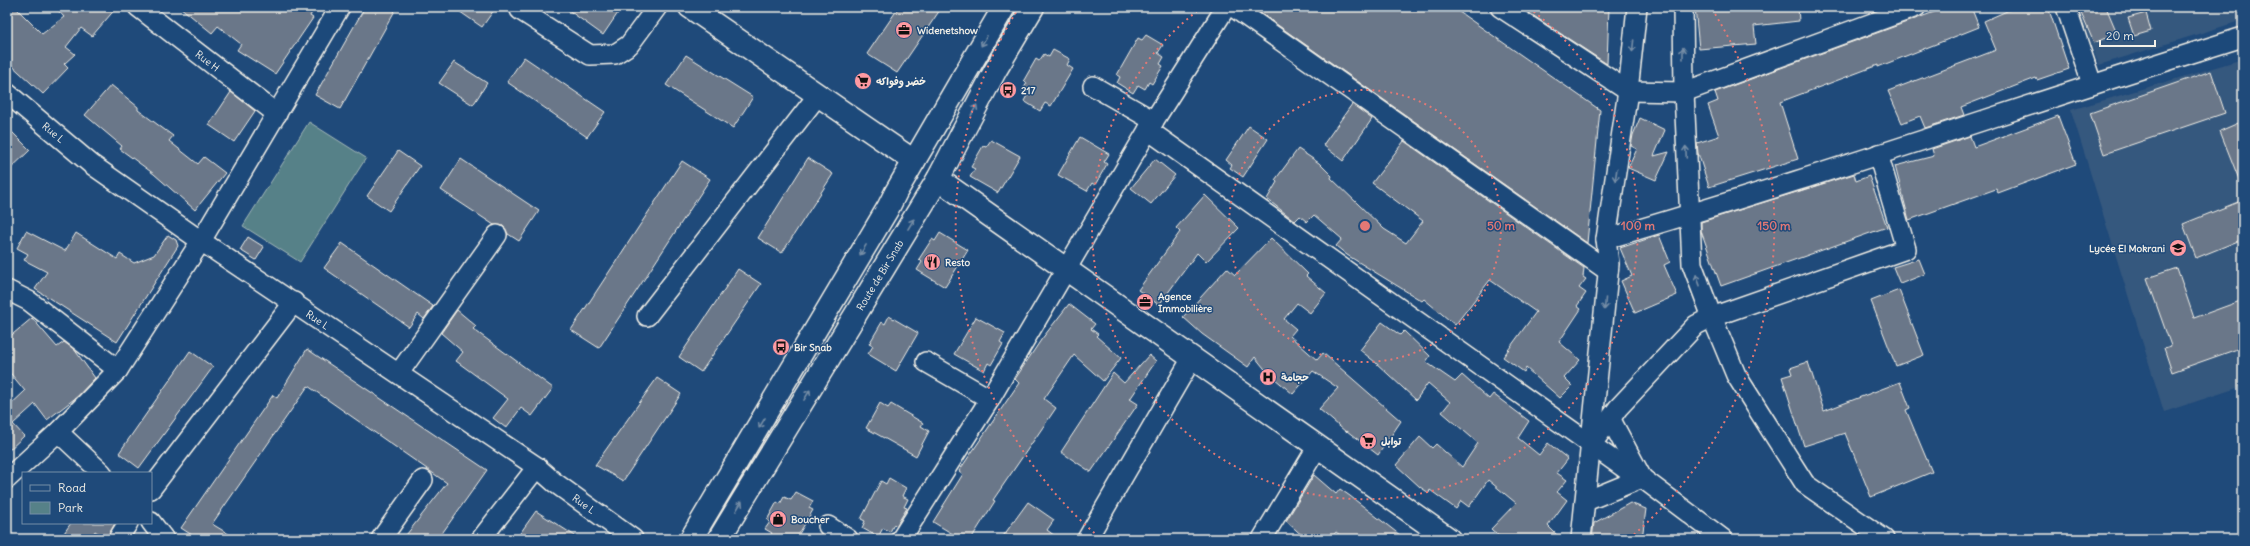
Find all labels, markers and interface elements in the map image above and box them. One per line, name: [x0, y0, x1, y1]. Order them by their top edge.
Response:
office icon: Widenetshow: [894, 20, 914, 40]
scale bar: [2100, 22, 2155, 48]
place label: Widenetshow: [917, 24, 978, 37]
text: 20 m: [2106, 28, 2134, 43]
one-way arrow: [979, 35, 987, 47]
one-way arrow: [1629, 39, 1637, 52]
one-way arrow: [1679, 47, 1687, 60]
street label: Rue H: [193, 48, 222, 74]
supermarket icon: خضر وفواكه: [853, 71, 873, 91]
place label: خضر وفواكه: [876, 75, 926, 88]
bus stop icon: 217: [998, 80, 1018, 100]
place label: 217: [1021, 84, 1035, 97]
one-way arrow: [971, 104, 978, 116]
street label: Rue L: [39, 120, 68, 146]
one-way arrow: [1683, 146, 1690, 159]
one-way arrow: [1612, 168, 1620, 181]
one-way arrow: [907, 218, 915, 230]
text: 50 m: [1487, 218, 1516, 233]
text: 100 m: [1621, 218, 1655, 233]
text: 150 m: [1758, 218, 1791, 233]
centre of rings: [1358, 219, 1372, 233]
street label: Route de Bir Snab: [854, 237, 907, 313]
school or university icon: Lycée El Mokrani: [2168, 238, 2188, 258]
place label: Lycée El Mokrani: [2089, 242, 2165, 255]
one-way arrow: [859, 244, 867, 256]
restaurant icon: Resto: [922, 252, 942, 272]
place label: Resto: [945, 256, 970, 269]
one-way arrow: [1694, 275, 1702, 287]
place label: Agence Immobilière: [1158, 290, 1213, 315]
office icon: Agence Immobilière: [1135, 292, 1155, 312]
one-way arrow: [1601, 297, 1608, 310]
street label: Rue L: [303, 307, 332, 333]
bus stop icon: Bir Snab: [771, 337, 791, 357]
place label: Bir Snab: [794, 341, 832, 354]
hospital icon: حجامة: [1258, 367, 1278, 387]
place label: حجامة: [1281, 371, 1309, 384]
one-way arrow: [803, 389, 811, 401]
one-way arrow: [757, 417, 765, 429]
supermarket icon: توابل: [1358, 431, 1378, 451]
place label: توابل: [1381, 435, 1402, 448]
legend: [22, 472, 152, 524]
text: Road: [58, 480, 86, 495]
street label: Rue L: [570, 491, 598, 517]
text: Park: [58, 500, 83, 515]
one-way arrow: [736, 500, 744, 512]
shop icon: Boucher: [768, 509, 788, 529]
place label: Boucher: [791, 513, 830, 526]

